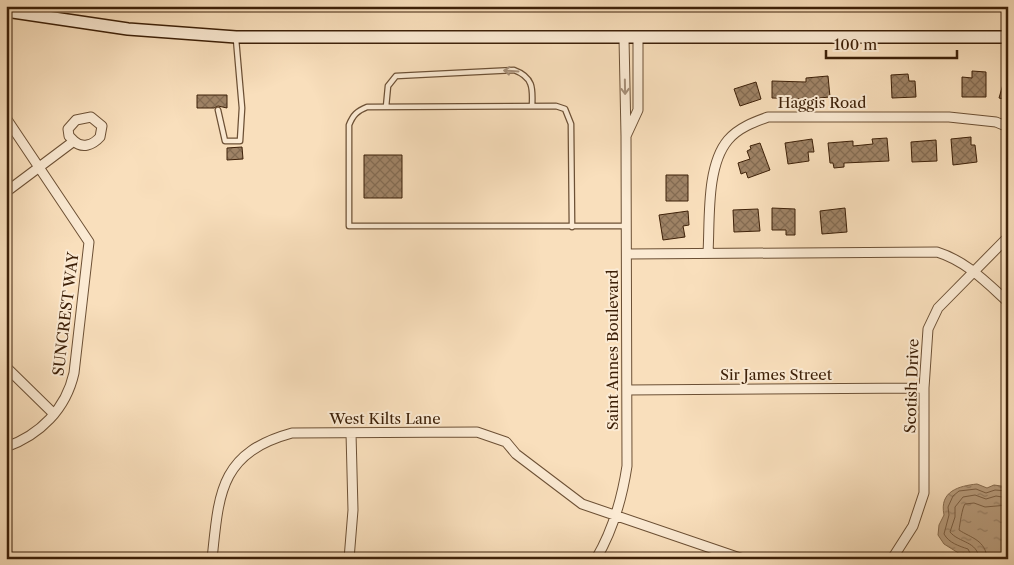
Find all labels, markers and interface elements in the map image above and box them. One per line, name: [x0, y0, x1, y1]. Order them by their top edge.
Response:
scale bar: [826, 28, 958, 60]
text: 100 m: [834, 35, 877, 54]
one-way arrow: [503, 67, 519, 76]
one-way arrow: [620, 78, 630, 94]
street label: Haggis Road: [778, 93, 866, 112]
street label: SUNCREST WAY: [48, 250, 83, 377]
street label: Saint Annes Boulevard: [603, 270, 622, 430]
street label: Scotish Drive: [900, 338, 923, 434]
street label: Sir James Street: [720, 365, 833, 384]
street label: West Kilts Lane: [328, 409, 441, 428]

